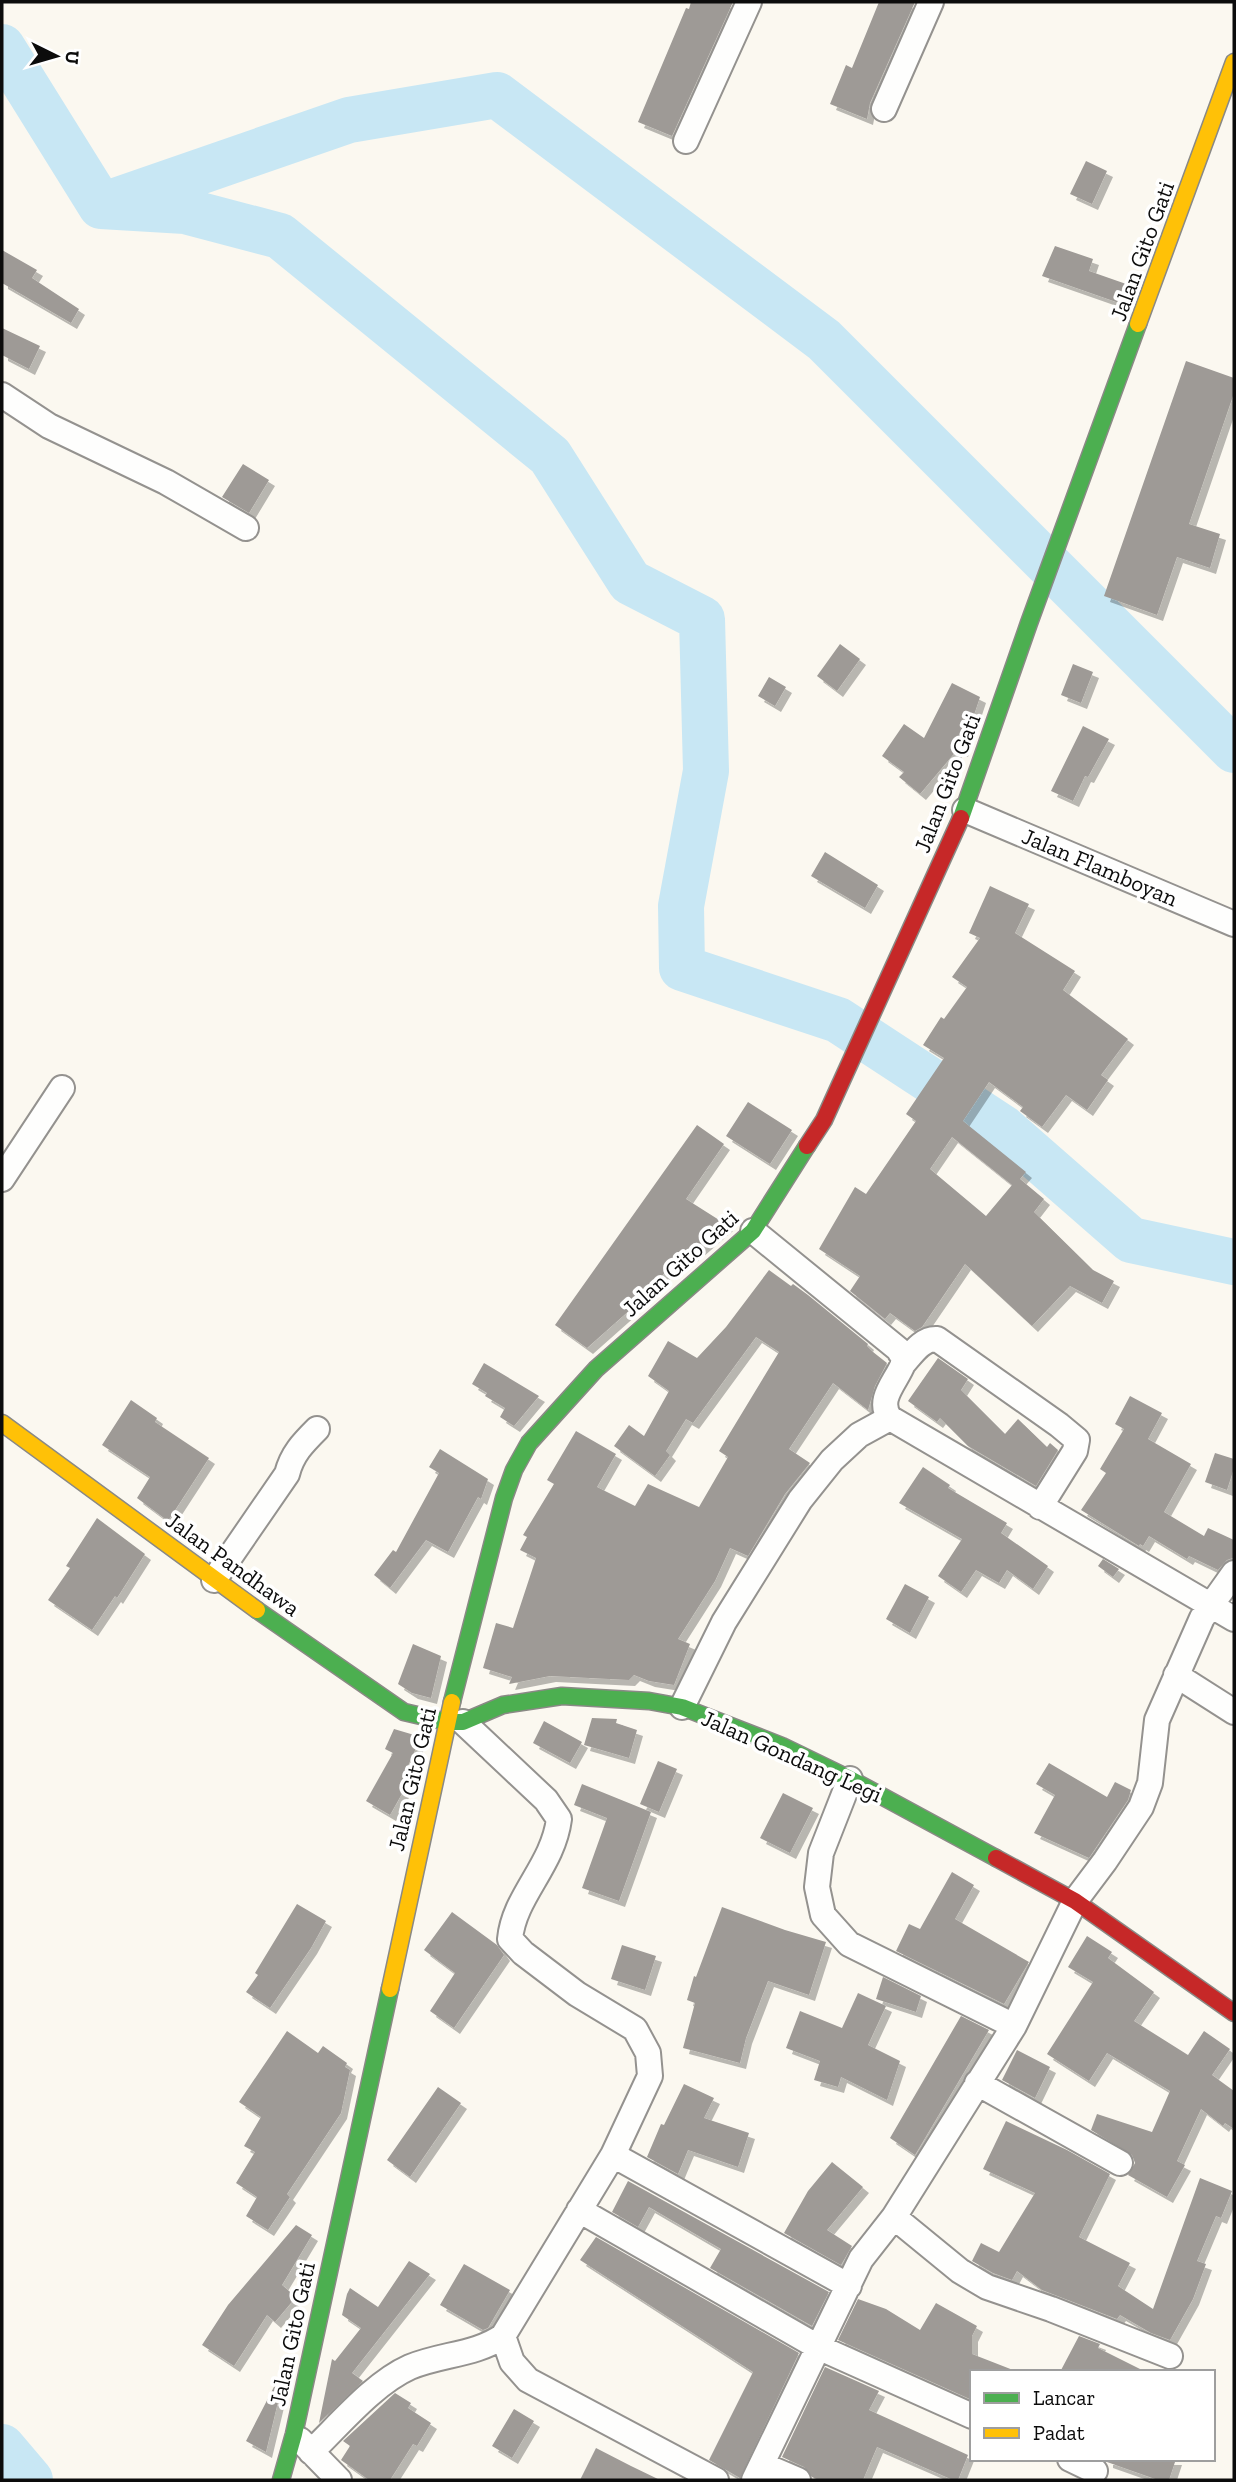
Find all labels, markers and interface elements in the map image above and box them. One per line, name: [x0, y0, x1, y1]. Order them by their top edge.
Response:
north arrow: [21, 21, 91, 91]
text: U: [60, 50, 84, 66]
street label: Jalan Gito Gati: [1104, 177, 1180, 325]
street label: Jalan Gito Gati: [908, 710, 986, 856]
street label: Jalan Flamboyan: [1018, 822, 1182, 912]
street label: Jalan Gito Gati: [616, 1204, 744, 1322]
street label: Jalan Pandhawa: [161, 1506, 305, 1622]
street label: Jalan Gito Gati: [382, 1704, 442, 1854]
street label: Jalan Gondang Legi: [697, 1704, 887, 1808]
street label: Jalan Gito Gati: [263, 2259, 321, 2409]
legend: [970, 2370, 1215, 2461]
text: Lancar: [1033, 2385, 1095, 2410]
text: Padat: [1033, 2420, 1085, 2445]

